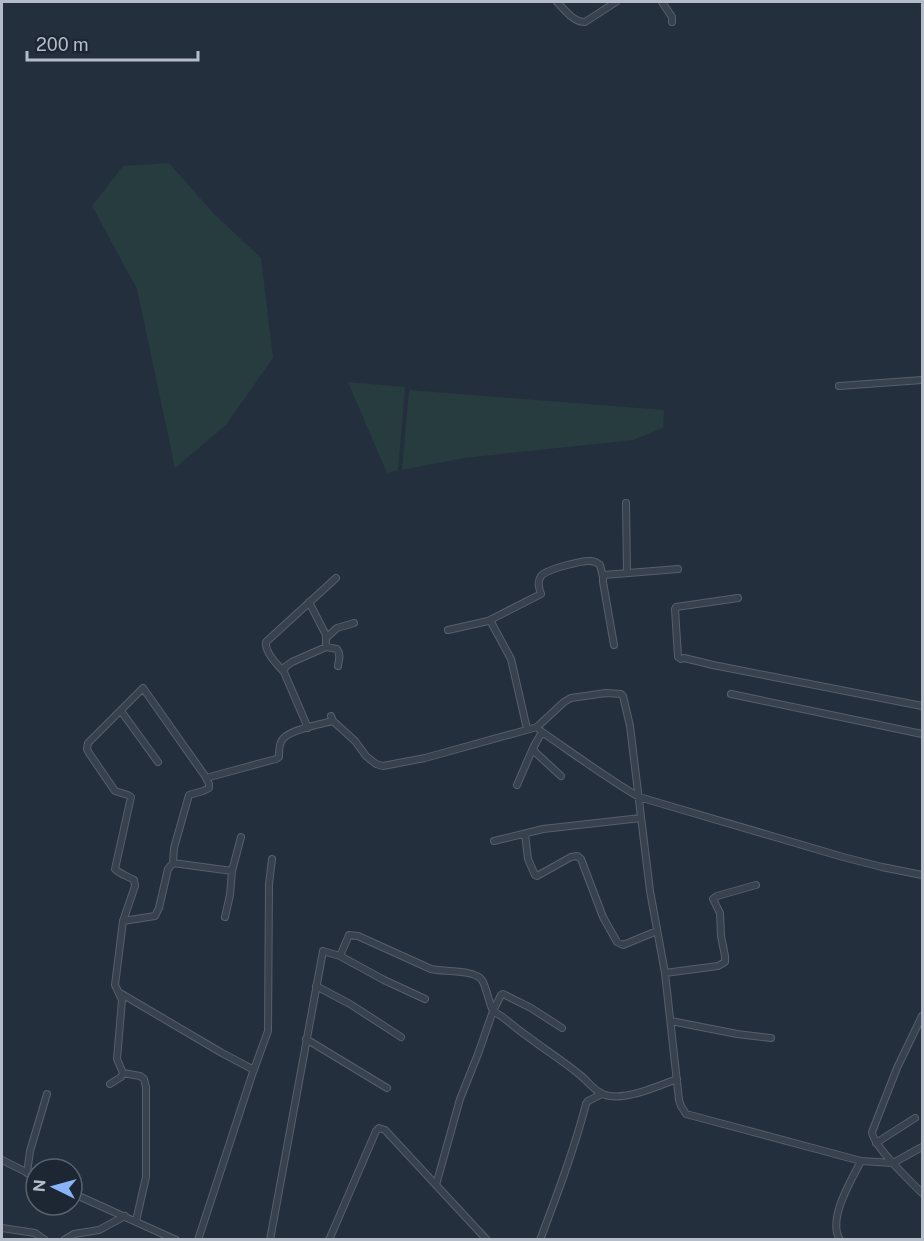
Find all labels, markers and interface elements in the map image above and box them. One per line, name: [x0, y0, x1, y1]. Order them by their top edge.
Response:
scale bar: [27, 24, 198, 62]
text: 200 m: [36, 34, 89, 55]
north arrow: [24, 1157, 84, 1217]
text: N: [30, 1179, 50, 1193]

